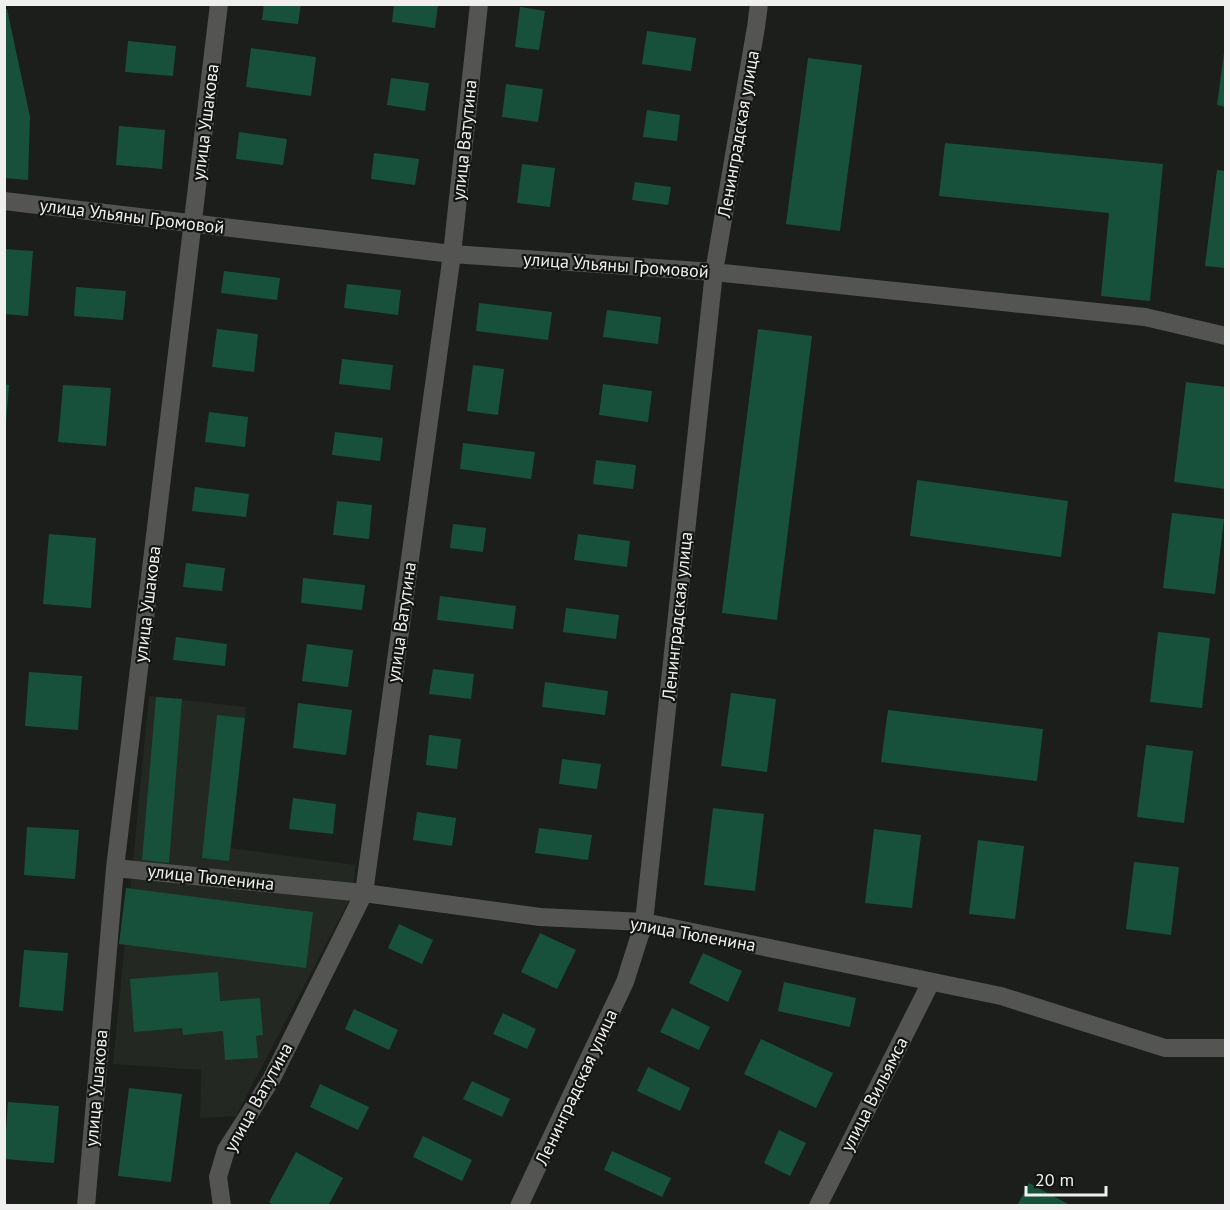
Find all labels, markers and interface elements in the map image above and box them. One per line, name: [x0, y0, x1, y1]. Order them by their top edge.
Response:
street label: Ленинградская улица: [712, 49, 764, 220]
street label: улица Ушакова: [186, 62, 224, 182]
street label: улица Ватутина: [446, 79, 482, 201]
street label: улица Ульяны Громовой: [38, 193, 226, 239]
street label: улица Ульяны Громовой: [522, 247, 710, 283]
street label: Ленинградская улица: [657, 531, 697, 702]
street label: улица Ушакова: [128, 544, 166, 664]
street label: улица Ватутина: [381, 560, 421, 684]
street label: улица Тюленина: [146, 859, 276, 895]
street label: улица Тюленина: [628, 912, 758, 956]
street label: Ленинградская улица: [529, 1005, 622, 1170]
street label: улица Ушакова: [79, 1029, 113, 1147]
street label: улица Вильямса: [835, 1033, 913, 1155]
street label: улица Ватутина: [219, 1038, 297, 1156]
scale bar: [1026, 1159, 1106, 1197]
text: 20 m: [1035, 1168, 1074, 1191]

